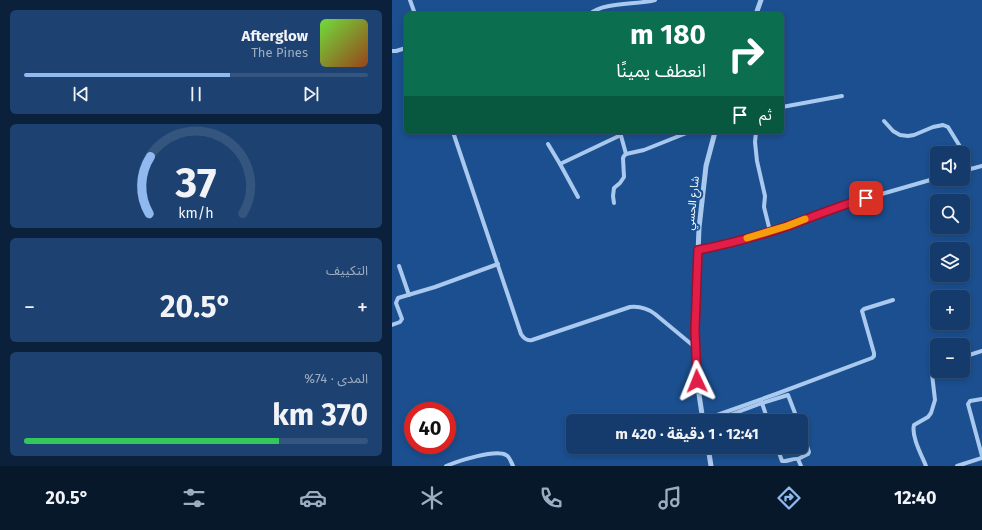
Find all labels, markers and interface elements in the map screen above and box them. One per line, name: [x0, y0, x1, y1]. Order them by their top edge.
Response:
text: 180 m: [630, 18, 706, 51]
text: Afterglow: [242, 27, 308, 45]
icon: right: [720, 28, 772, 80]
text: The Pines: [251, 45, 308, 60]
text: انعطف يمينًا: [616, 60, 706, 82]
icon: previous: [70, 83, 92, 105]
icon: pause: [185, 83, 207, 105]
icon: next: [300, 83, 322, 105]
icon: arrive: [729, 104, 751, 126]
text: ثم: [759, 106, 772, 124]
map controls: [930, 146, 970, 378]
button: sound: [930, 146, 970, 186]
text: 37: [175, 158, 216, 208]
street label: شارع الحسي: [683, 175, 704, 231]
pin: [849, 181, 883, 215]
icon: arrive: [855, 187, 877, 209]
button: search: [930, 194, 970, 234]
text: km/h: [178, 205, 214, 222]
button: layers: [930, 242, 970, 282]
text: التكييف: [326, 263, 368, 278]
text: 20.5°: [160, 289, 232, 325]
button: +: [930, 290, 970, 330]
text: −: [24, 294, 35, 321]
text: +: [357, 294, 368, 321]
button: −: [930, 338, 970, 378]
position arrow: [676, 360, 718, 402]
text: المدى · 74%: [304, 371, 368, 386]
text: 370 km: [272, 397, 368, 433]
speed limit sign: 40: [404, 402, 456, 454]
text: 12:41 · 1 دقيقة · 420 m: [615, 425, 759, 443]
icon: filters: [180, 484, 208, 512]
icon: car: [299, 484, 327, 512]
icon: climate: [418, 484, 446, 512]
icon: phone: [537, 484, 565, 512]
icon: music: [656, 484, 684, 512]
icon: directions: [775, 484, 803, 512]
text: 20.5°: [46, 487, 89, 509]
text: 12:40: [894, 487, 937, 509]

